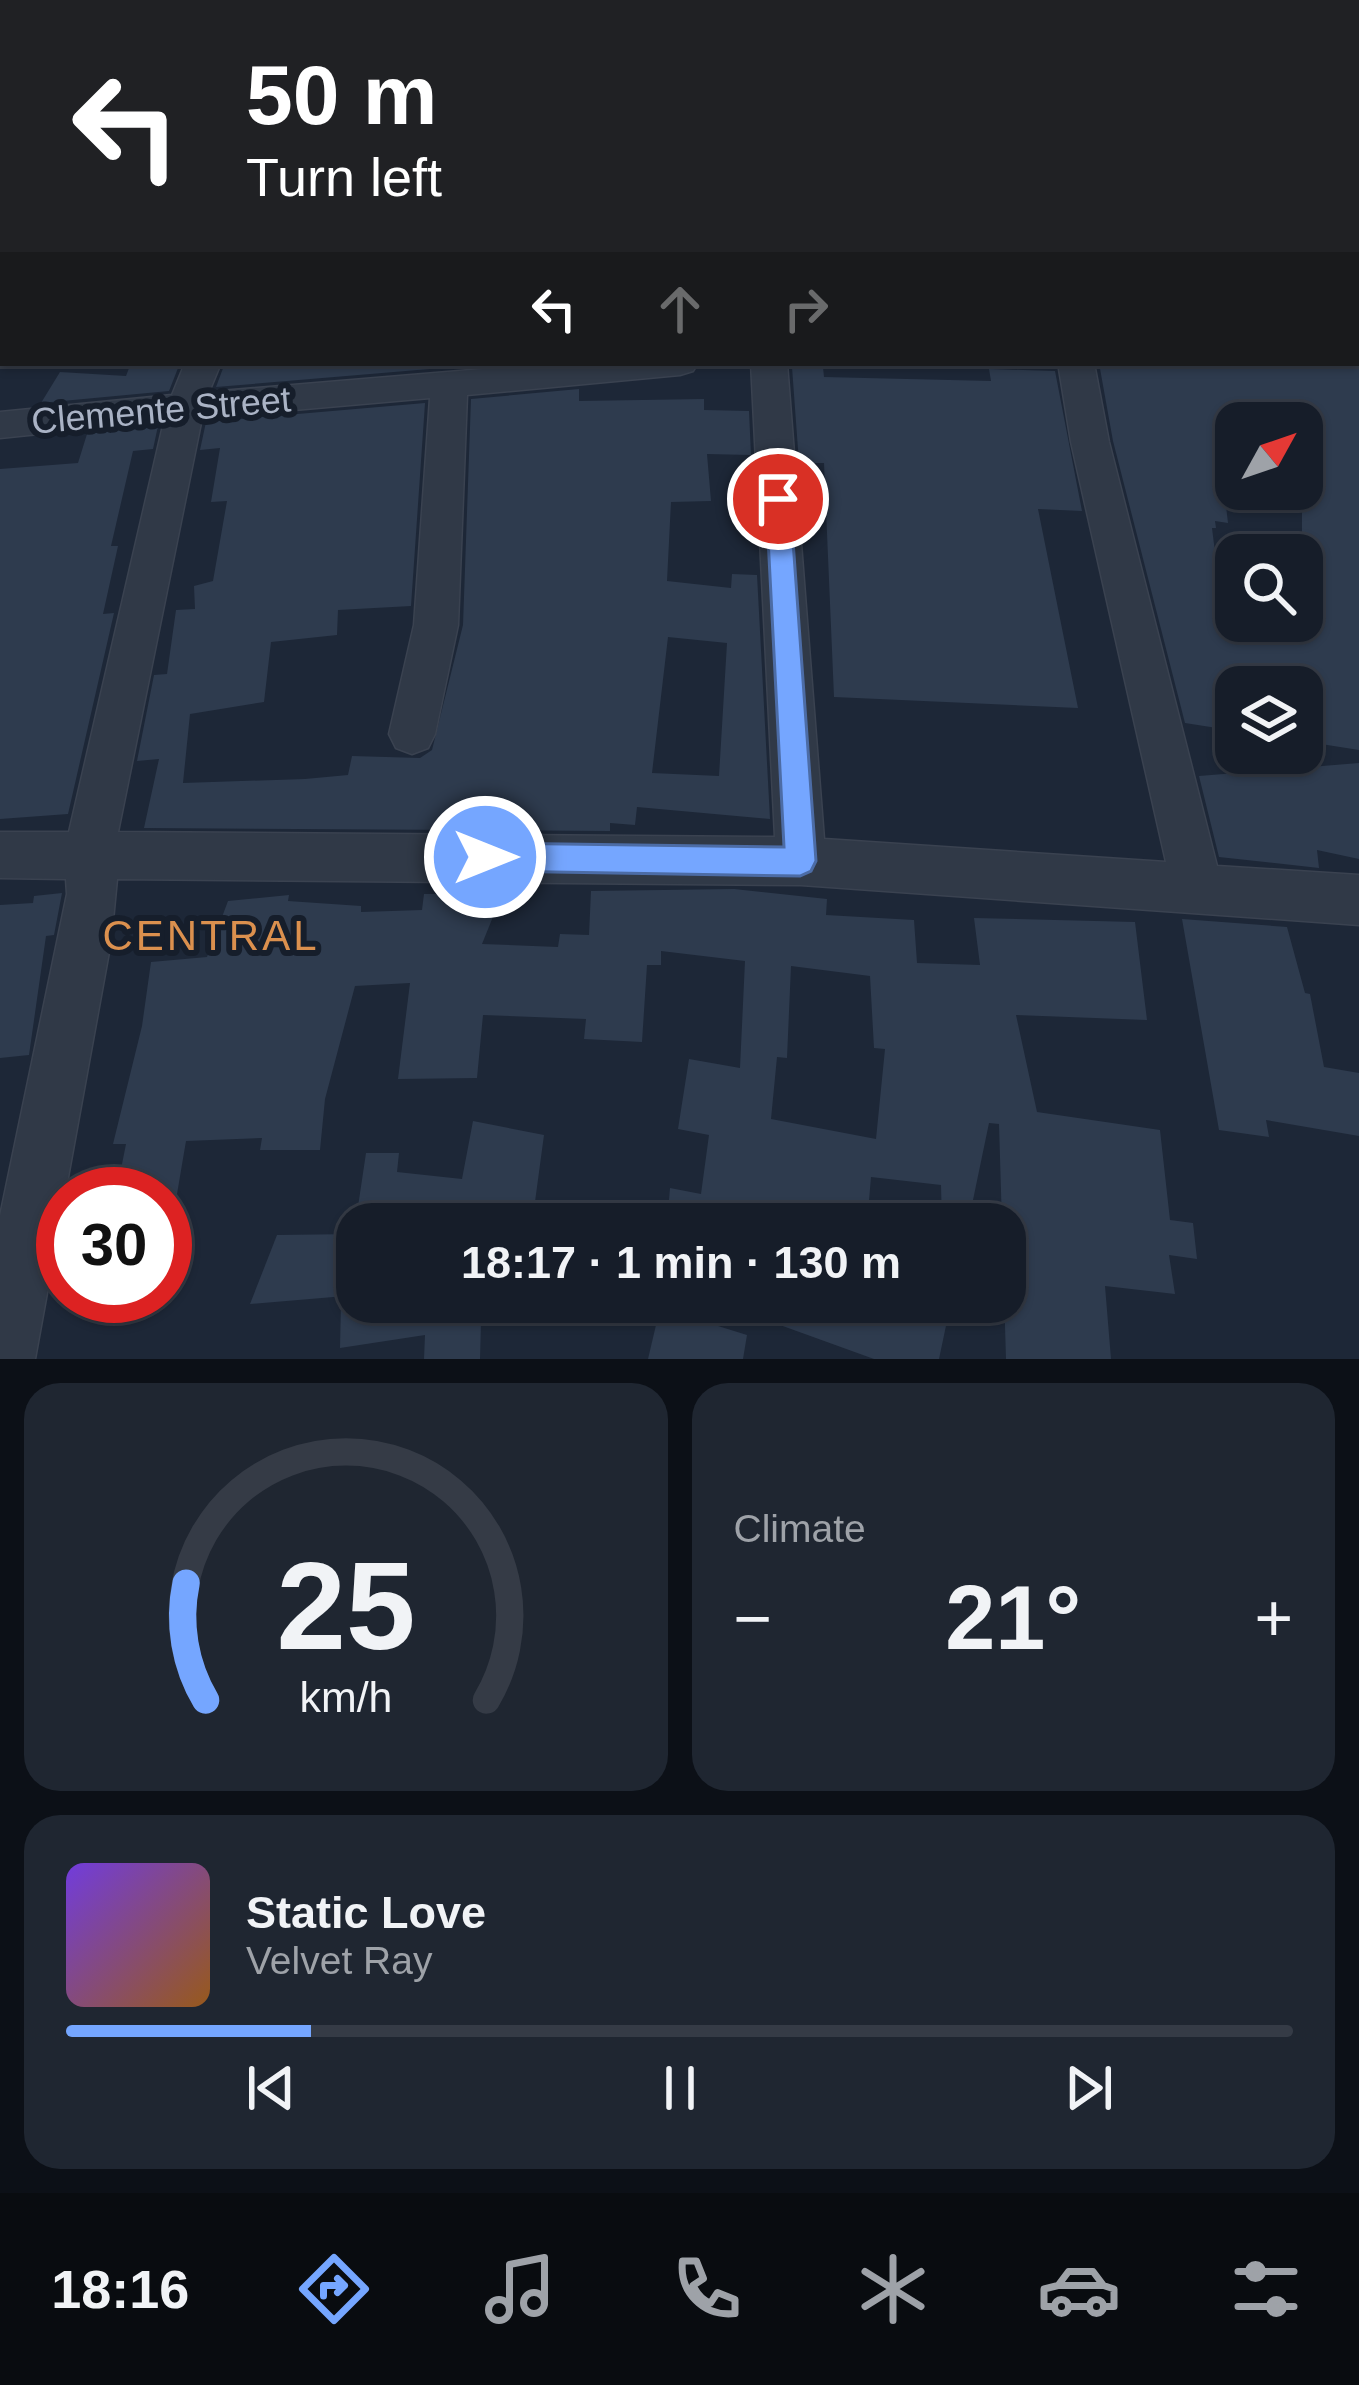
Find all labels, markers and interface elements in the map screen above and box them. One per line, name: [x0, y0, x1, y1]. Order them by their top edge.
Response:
icon: left: [48, 48, 204, 204]
text: 50 m: [246, 48, 437, 142]
text: Turn left: [246, 147, 442, 207]
icon: left: [521, 276, 587, 342]
icon: ahead: [647, 276, 713, 342]
icon: right: [773, 276, 839, 342]
street label: Clemente Street: [30, 378, 292, 442]
north arrow: [1215, 402, 1323, 510]
map controls: [1215, 402, 1323, 774]
pin: [727, 448, 829, 550]
icon: arrive: [745, 466, 811, 532]
button: search: [1215, 534, 1323, 642]
button: layers: [1215, 666, 1323, 774]
position arrow: [422, 794, 548, 920]
district label: CENTRAL: [102, 912, 320, 959]
speed limit sign: 30: [36, 1167, 192, 1323]
text: 18:17 · 1 min · 130 m: [461, 1237, 901, 1288]
text: Climate: [734, 1507, 866, 1550]
text: 25: [276, 1536, 415, 1675]
text: 21°: [945, 1568, 1081, 1668]
text: −: [734, 1581, 772, 1655]
text: +: [1254, 1581, 1293, 1655]
text: km/h: [299, 1673, 392, 1721]
text: Static Love: [246, 1887, 486, 1938]
text: Velvet Ray: [246, 1939, 432, 1982]
icon: previous: [238, 2055, 304, 2121]
icon: pause: [647, 2055, 713, 2121]
icon: next: [1056, 2055, 1122, 2121]
icon: directions: [292, 2247, 376, 2331]
icon: music: [478, 2247, 562, 2331]
icon: phone: [665, 2247, 749, 2331]
icon: climate: [851, 2247, 935, 2331]
icon: car: [1037, 2247, 1121, 2331]
icon: filters: [1224, 2247, 1308, 2331]
text: 18:16: [51, 2259, 189, 2319]

